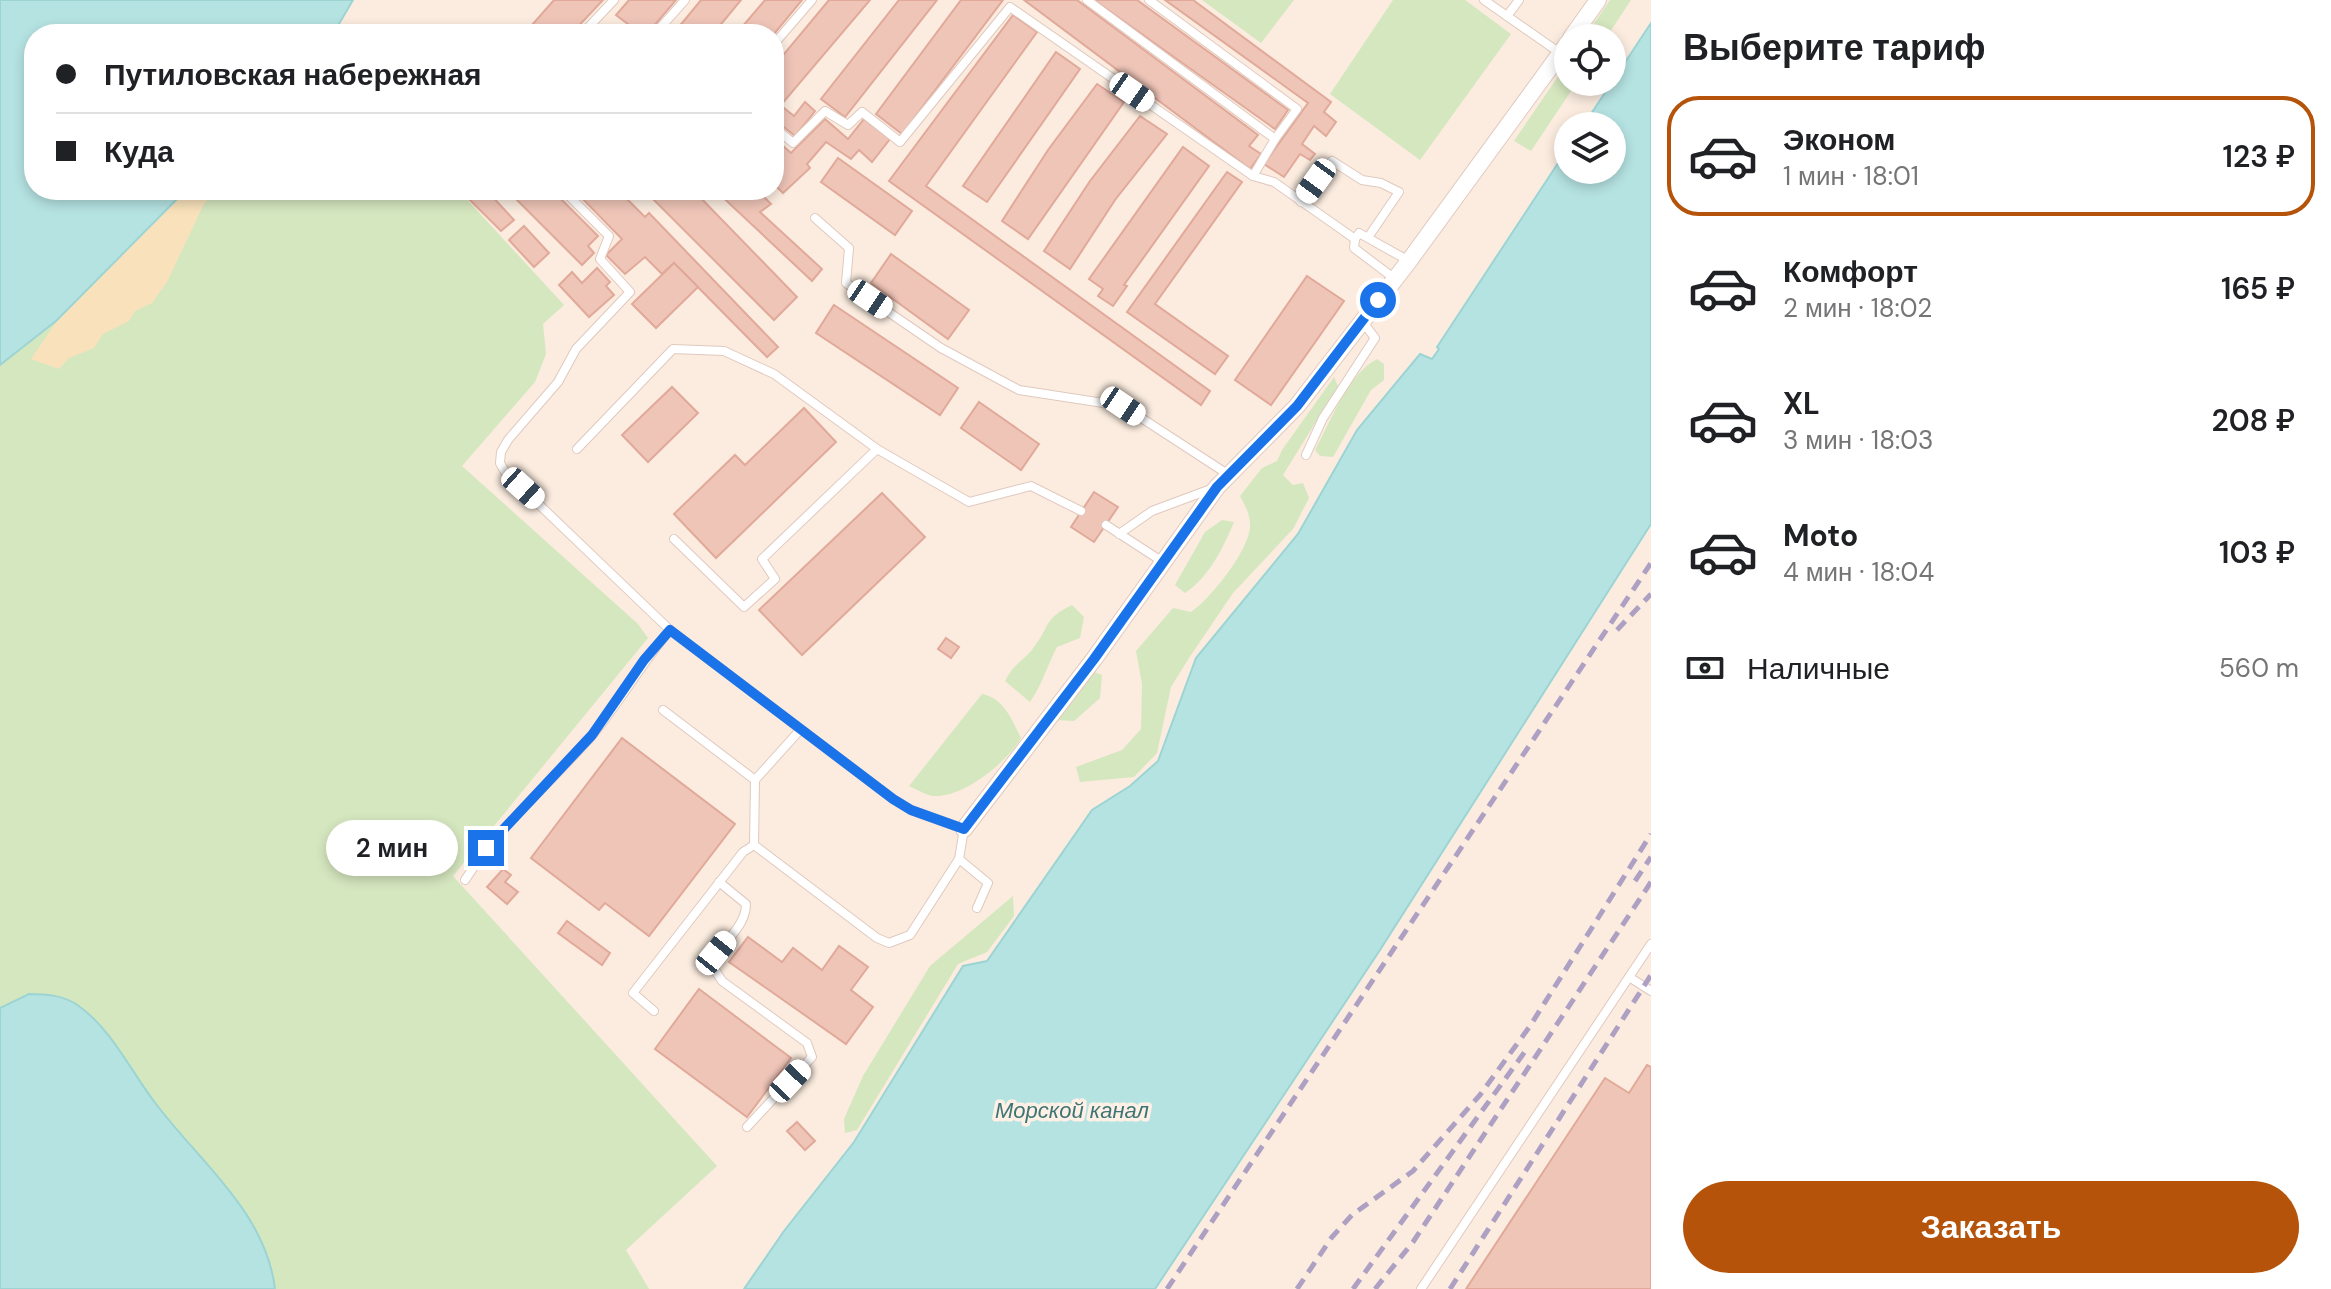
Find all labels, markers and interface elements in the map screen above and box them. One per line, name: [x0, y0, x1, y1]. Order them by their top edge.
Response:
map controls: [1554, 24, 1626, 184]
button: locate: [1554, 24, 1626, 96]
text: Выберите тариф: [1683, 24, 1986, 71]
text: Путиловская набережная: [104, 55, 482, 94]
car: [1105, 68, 1159, 116]
button: layers: [1554, 112, 1626, 184]
icon: car: [1687, 120, 1759, 192]
text: Эконом: [1783, 120, 1896, 159]
text: Куда: [104, 132, 174, 171]
text: 123 ₽: [2223, 137, 2295, 176]
car: [1292, 155, 1340, 207]
text: 1 мин · 18:01: [1783, 159, 1919, 193]
icon: car: [1687, 252, 1759, 324]
text: Комфорт: [1783, 252, 1918, 291]
text: 165 ₽: [2221, 269, 2295, 308]
car: [843, 276, 897, 322]
route start: [1360, 282, 1396, 318]
text: 2 мин · 18:02: [1783, 291, 1932, 325]
car: [1096, 383, 1150, 429]
icon: car: [1687, 384, 1759, 456]
text: XL: [1783, 384, 1820, 423]
text: 208 ₽: [2212, 401, 2295, 440]
text: 3 мин · 18:03: [1783, 423, 1933, 457]
car: [497, 463, 549, 513]
icon: car: [1687, 516, 1759, 588]
text: Moto: [1783, 516, 1858, 555]
text: 103 ₽: [2219, 533, 2295, 572]
text: 4 мин · 18:04: [1783, 555, 1934, 589]
icon: cash: [1683, 646, 1727, 690]
text: Наличные: [1747, 649, 1890, 688]
text: 560 m: [2219, 651, 2299, 685]
callout: 2 мин: [326, 820, 458, 876]
route end: [468, 830, 504, 866]
text: 2 мин: [356, 831, 428, 865]
car: [692, 927, 740, 979]
car: [765, 1055, 815, 1107]
water label: Морской канал: [995, 1096, 1149, 1125]
button: Заказать: [1683, 1181, 2299, 1273]

